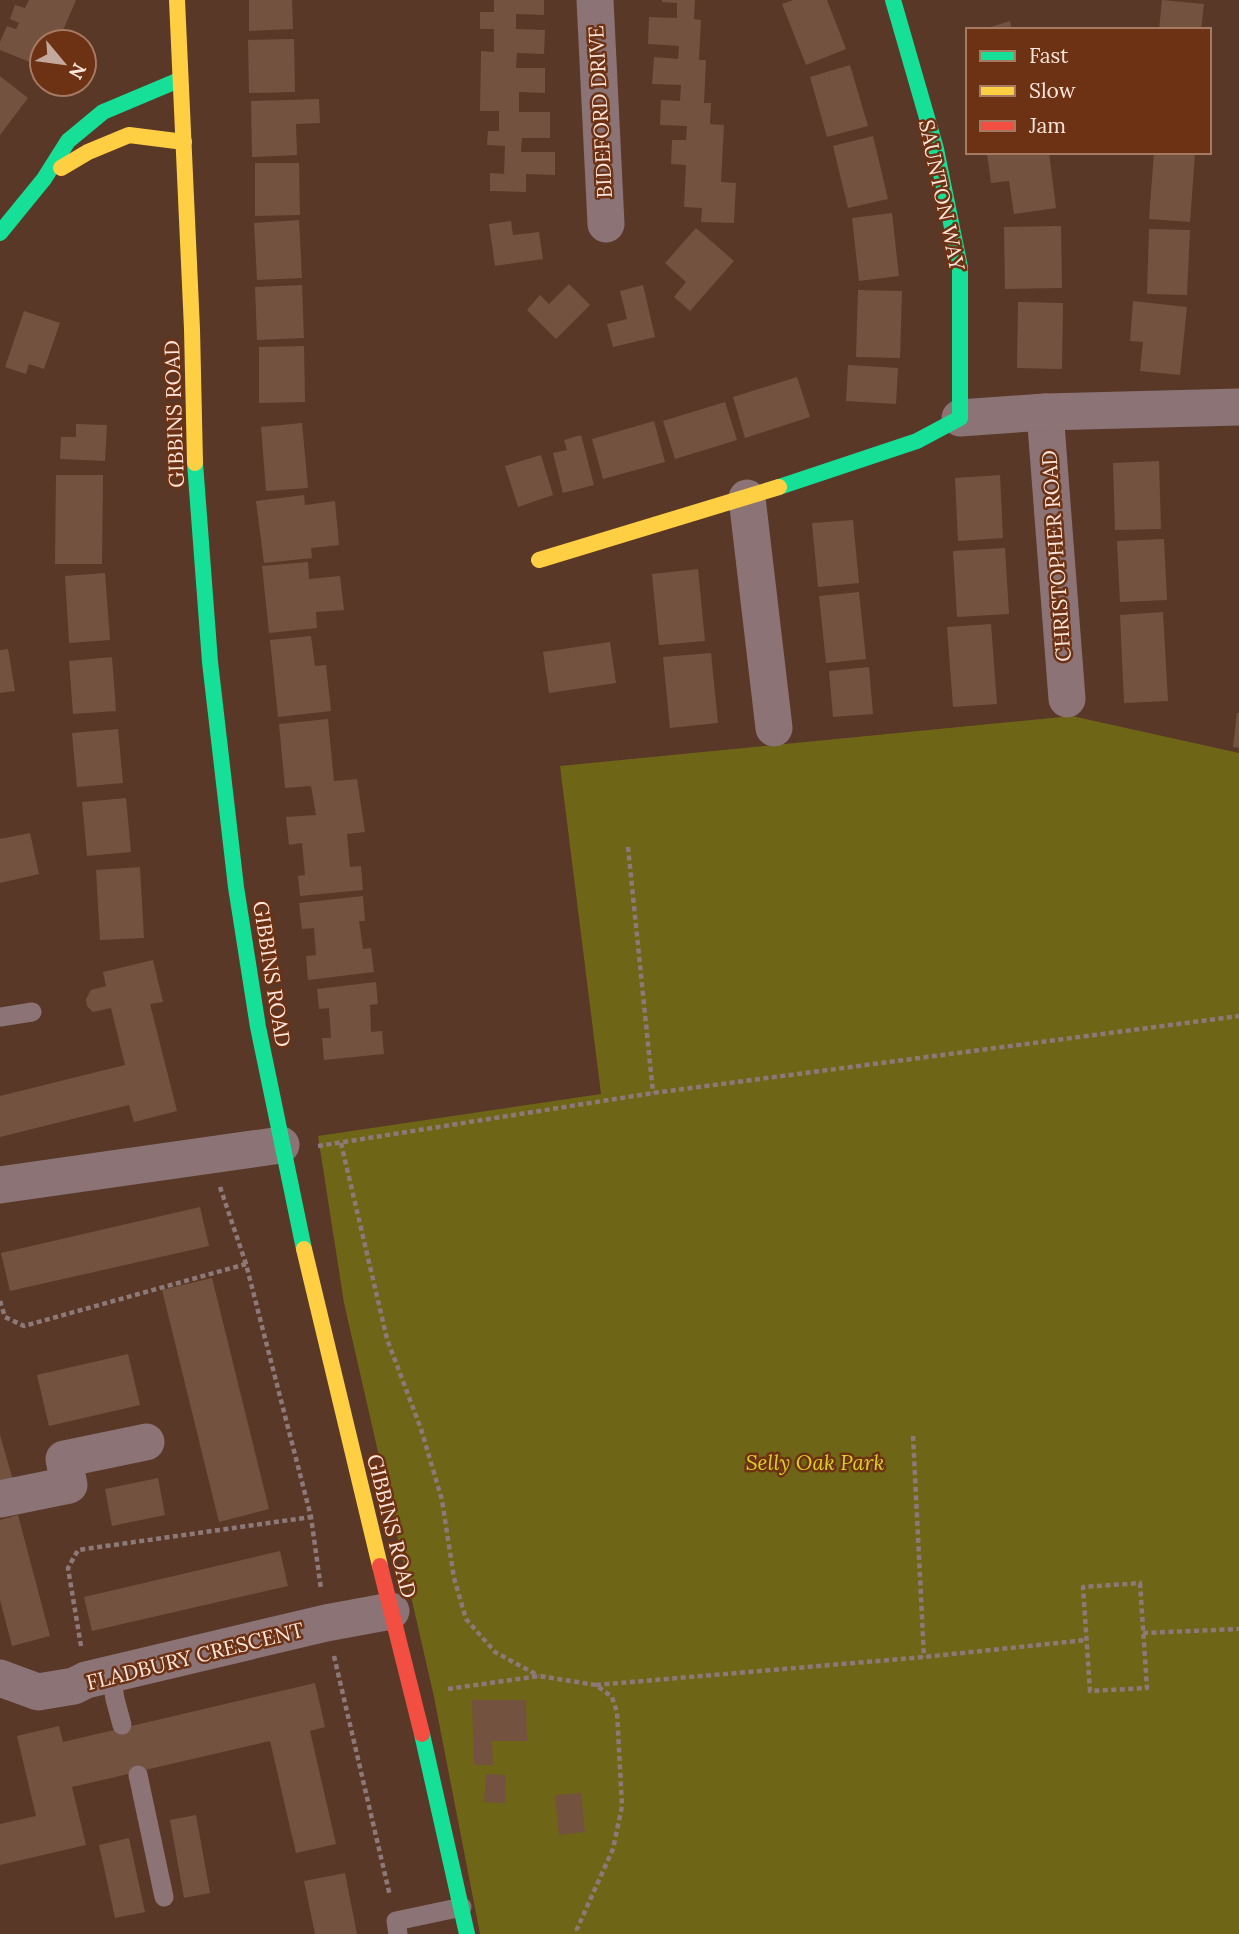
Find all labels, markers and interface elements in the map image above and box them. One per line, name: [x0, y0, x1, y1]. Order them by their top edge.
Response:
street label: BIDEFORD DRIVE: [582, 25, 618, 199]
north arrow: [28, 28, 98, 98]
legend: [966, 28, 1211, 154]
text: Fast: [1029, 42, 1069, 69]
text: N: [64, 59, 92, 84]
text: Slow: [1029, 77, 1076, 104]
text: Jam: [1028, 112, 1066, 139]
street label: SAUNTON WAY: [913, 117, 971, 274]
street label: GIBBINS ROAD: [158, 340, 190, 488]
street label: CHRISTOPHER ROAD: [1035, 449, 1077, 663]
street label: GIBBINS ROAD: [247, 899, 297, 1049]
park label: Selly Oak Park: [746, 1449, 884, 1476]
street label: GIBBINS ROAD: [361, 1451, 423, 1601]
street label: FLADBURY CRESCENT: [83, 1616, 307, 1696]

